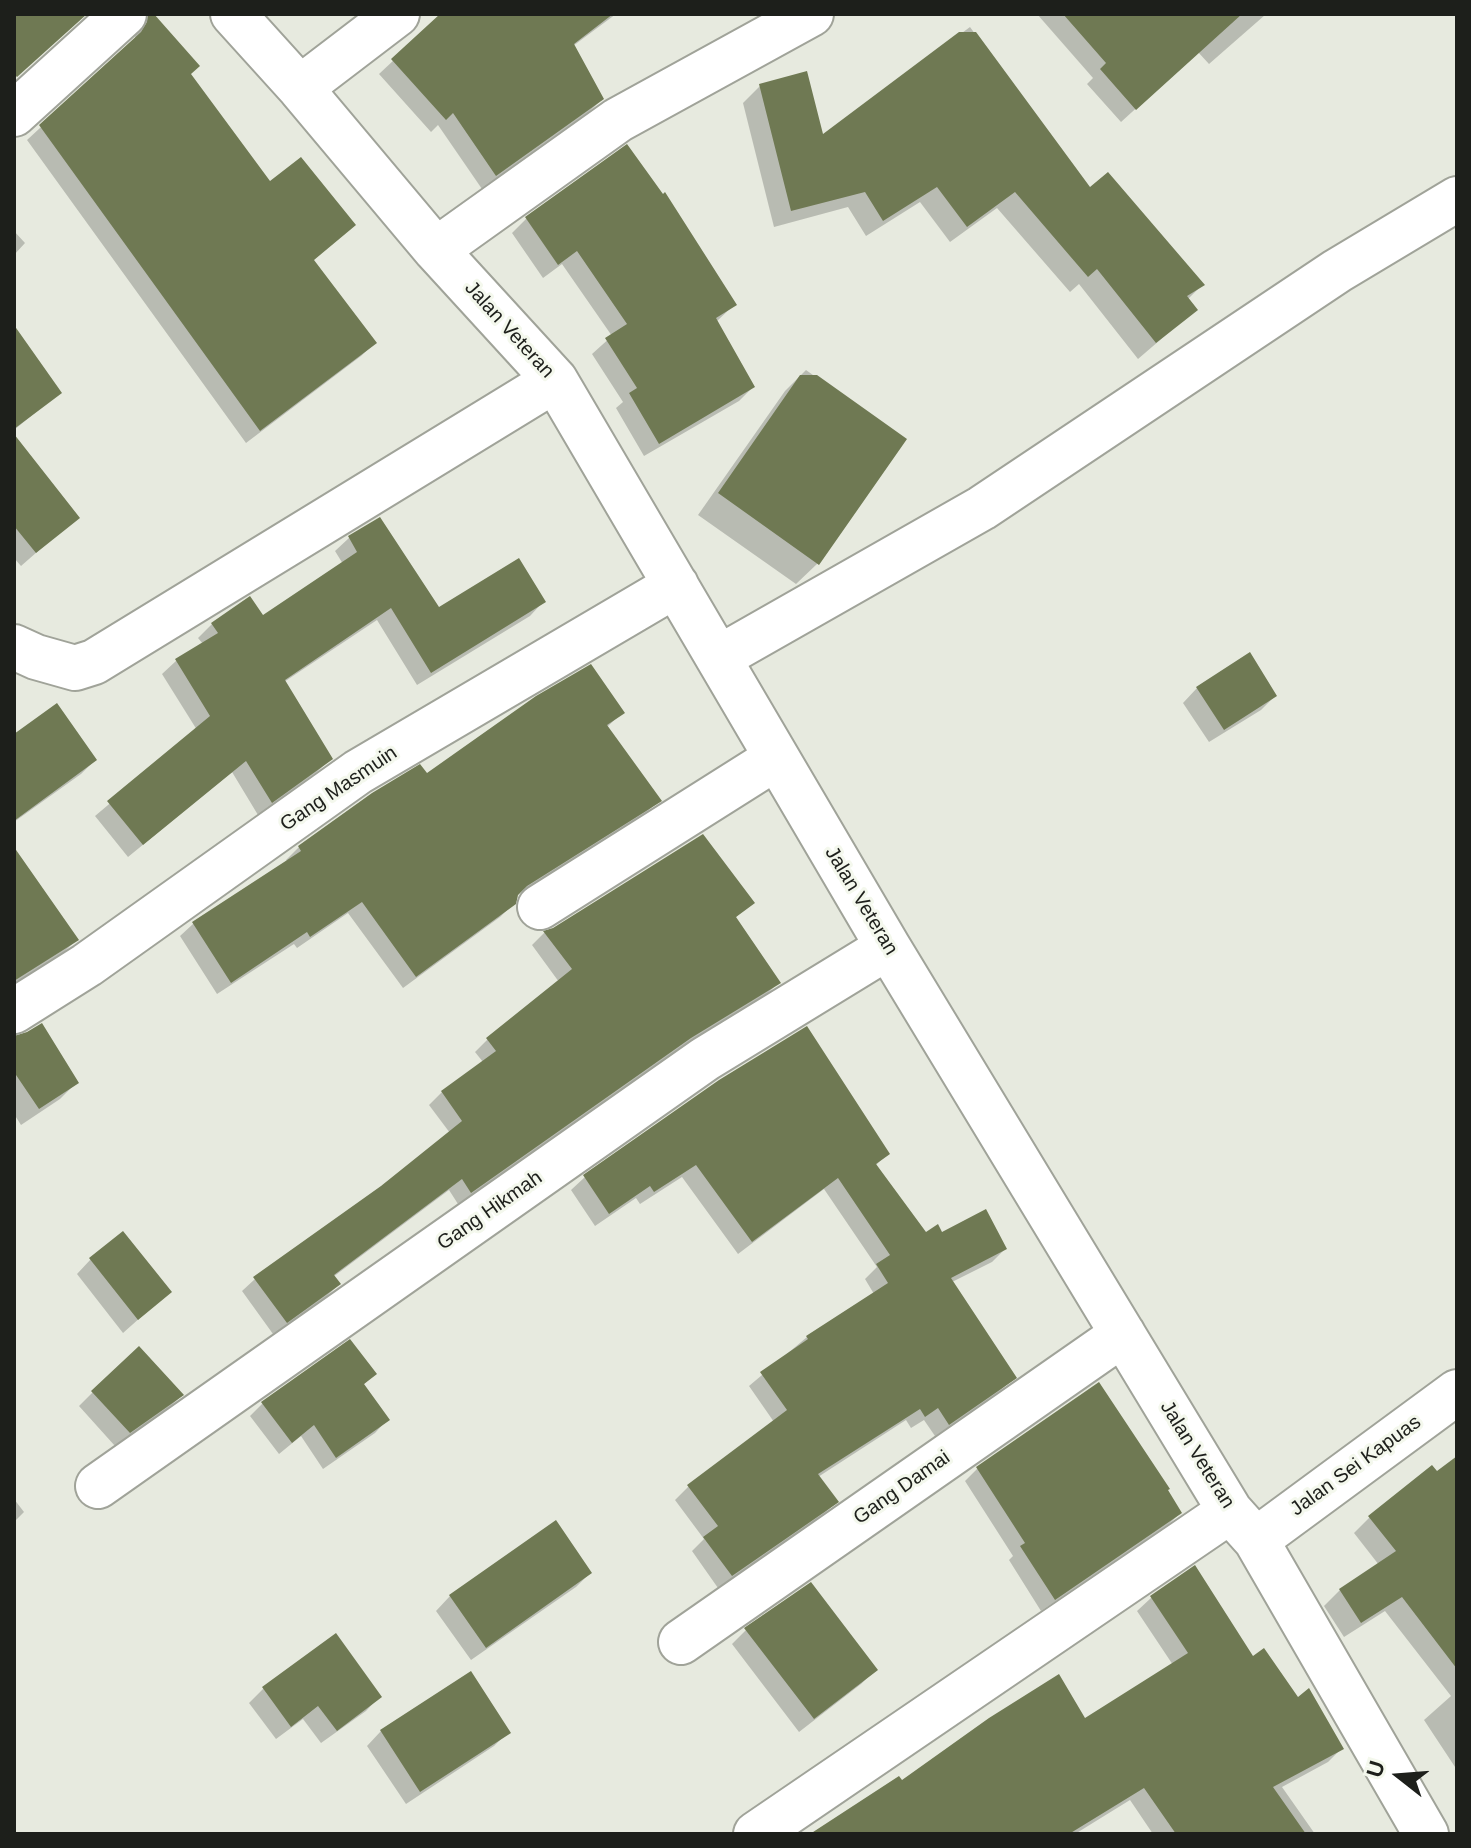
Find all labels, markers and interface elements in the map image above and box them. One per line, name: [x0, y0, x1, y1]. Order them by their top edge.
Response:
street label: Jalan Veteran: [459, 277, 559, 383]
street label: Gang Masmuin: [276, 741, 402, 837]
street label: Jalan Veteran: [819, 842, 903, 960]
street label: Gang Hikmah: [433, 1166, 547, 1256]
street label: Jalan Veteran: [1154, 1397, 1240, 1513]
street label: Jalan Sei Kapuas: [1286, 1411, 1426, 1521]
street label: Gang Damai: [849, 1446, 955, 1530]
north arrow: [1359, 1736, 1439, 1816]
text: U: [1361, 1758, 1390, 1780]

